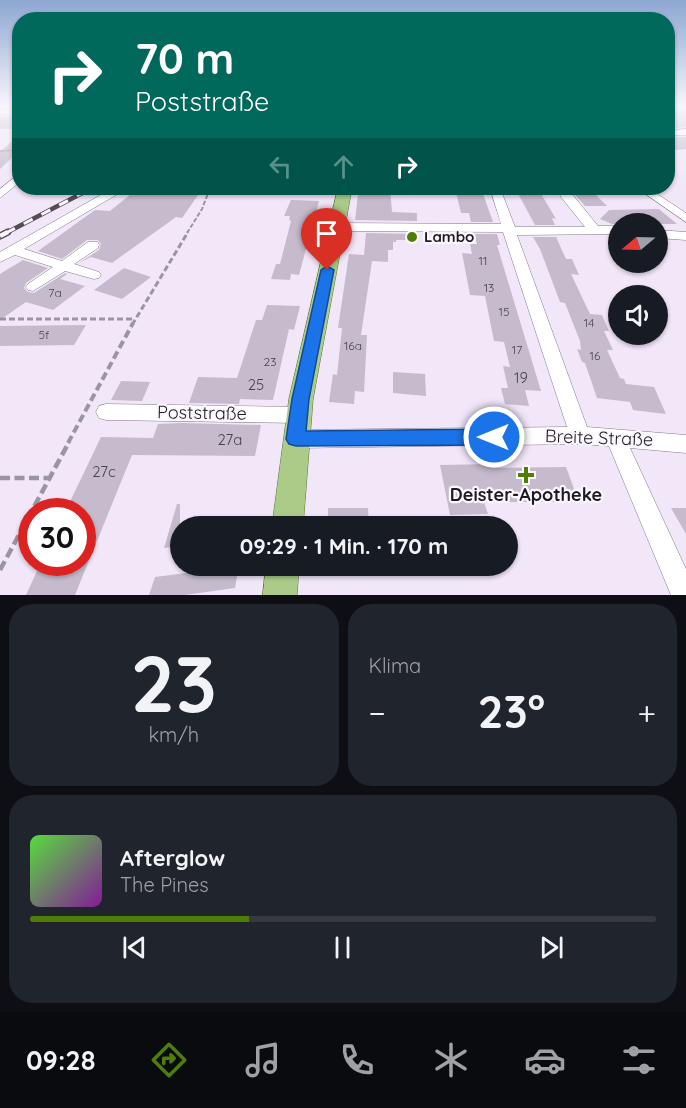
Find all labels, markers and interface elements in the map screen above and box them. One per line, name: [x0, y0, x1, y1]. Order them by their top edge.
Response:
text: 70 m: [135, 32, 234, 85]
icon: right: [36, 36, 114, 114]
text: Poststraße: [135, 84, 269, 118]
icon: left: [264, 150, 297, 183]
icon: ahead: [327, 150, 360, 183]
icon: right: [390, 150, 423, 183]
pin: [301, 208, 352, 270]
north arrow: [608, 213, 668, 273]
map controls: [608, 213, 668, 345]
icon: arrive: [310, 217, 343, 250]
place label: Lambo: [424, 227, 474, 246]
marker: Lambo: [405, 230, 419, 244]
house number: 11: [479, 253, 487, 268]
house number: 13: [484, 280, 494, 295]
house number: 7a: [48, 285, 62, 300]
button: sound: [608, 285, 668, 345]
house number: 15: [499, 304, 509, 319]
house number: 14: [584, 315, 594, 330]
house number: 5f: [39, 327, 50, 342]
house number: 16a: [344, 338, 362, 353]
house number: 17: [512, 342, 522, 357]
house number: 16: [590, 348, 601, 363]
house number: 23: [264, 354, 276, 369]
house number: 19: [514, 368, 528, 387]
house number: 25: [248, 375, 264, 394]
street label: Poststraße: [157, 400, 247, 425]
position arrow: [462, 405, 526, 469]
street label: Breite Straße: [545, 424, 654, 451]
house number: 27a: [218, 430, 242, 449]
house number: 27c: [92, 462, 116, 481]
marker: Deister-Apotheke: [519, 468, 533, 482]
place label: Deister-Apotheke: [450, 483, 602, 506]
speed limit sign: 30: [18, 498, 96, 576]
text: 09:29 · 1 Min. · 170 m: [240, 532, 448, 560]
text: 23: [131, 634, 217, 732]
text: Klima: [369, 653, 421, 678]
text: 23°: [478, 683, 545, 739]
text: −: [369, 692, 386, 733]
text: +: [637, 692, 656, 733]
text: km/h: [148, 722, 199, 747]
text: Afterglow: [120, 844, 225, 872]
text: The Pines: [120, 872, 209, 897]
icon: previous: [118, 931, 151, 964]
icon: pause: [326, 931, 359, 964]
icon: next: [535, 931, 568, 964]
icon: directions: [148, 1039, 190, 1081]
icon: music: [242, 1039, 284, 1081]
icon: phone: [336, 1039, 378, 1081]
icon: climate: [430, 1039, 472, 1081]
icon: car: [524, 1039, 566, 1081]
icon: filters: [618, 1039, 660, 1081]
text: 09:28: [26, 1043, 95, 1077]

